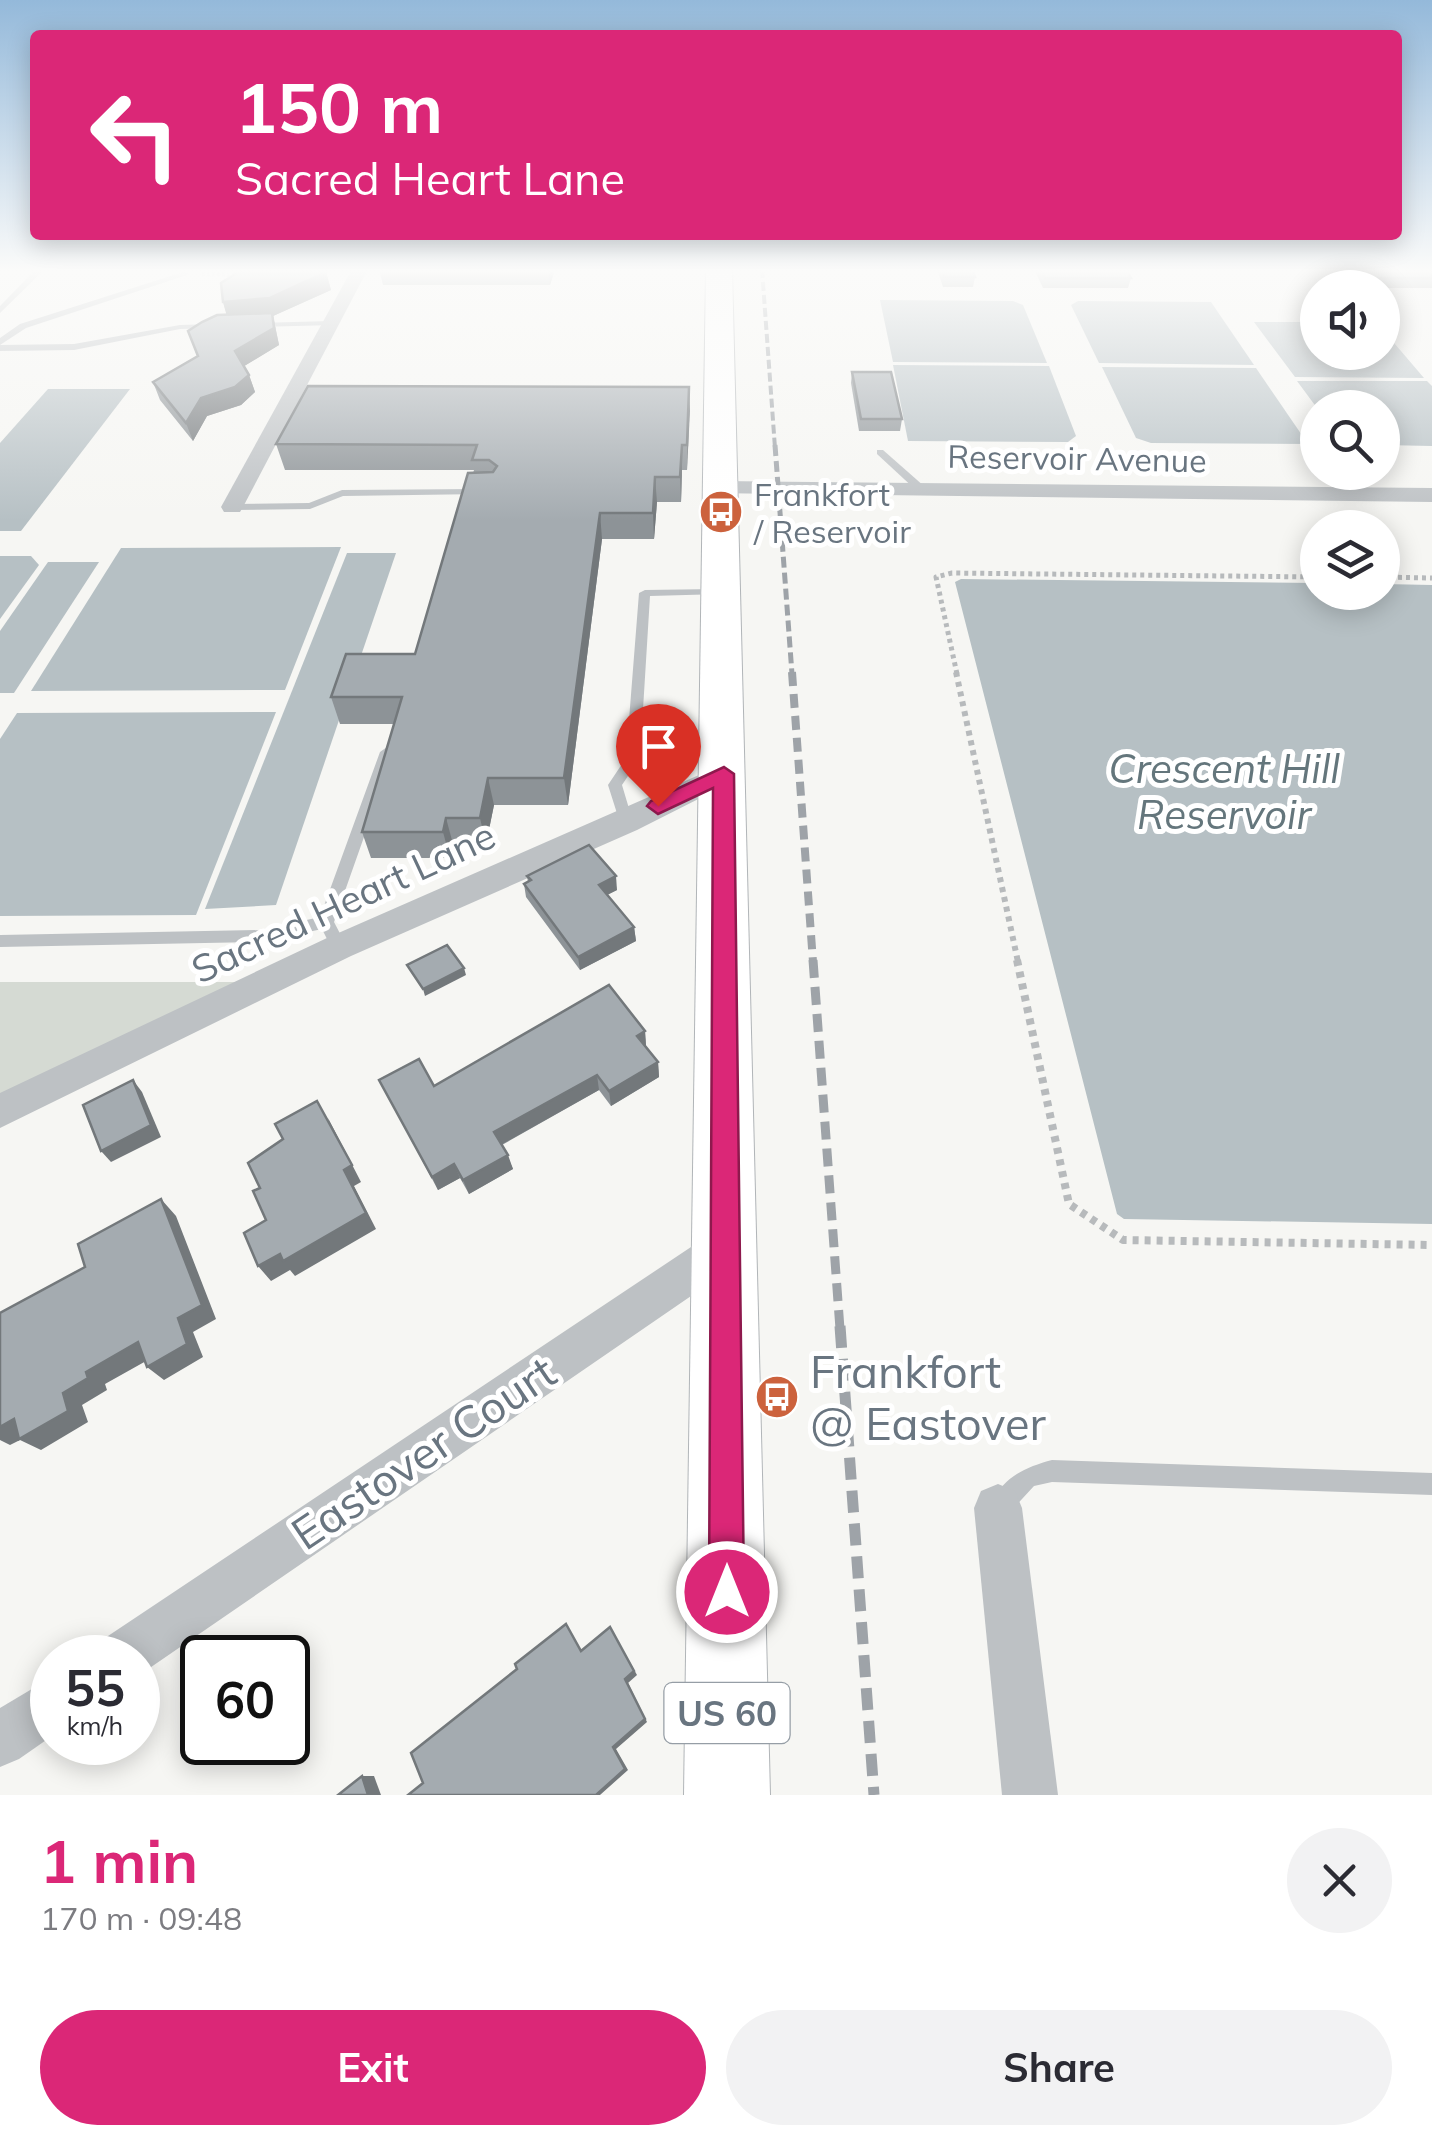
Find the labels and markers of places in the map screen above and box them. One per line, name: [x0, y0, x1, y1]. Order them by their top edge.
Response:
place label: Frankfort / Reservoir: [753, 474, 911, 551]
bus stop icon: Frankfort / Reservoir: [698, 489, 744, 535]
pin: [616, 704, 701, 807]
place label: Frankfort @ Eastover: [810, 1343, 1046, 1451]
bus stop icon: Frankfort @ Eastover: [754, 1374, 800, 1420]

